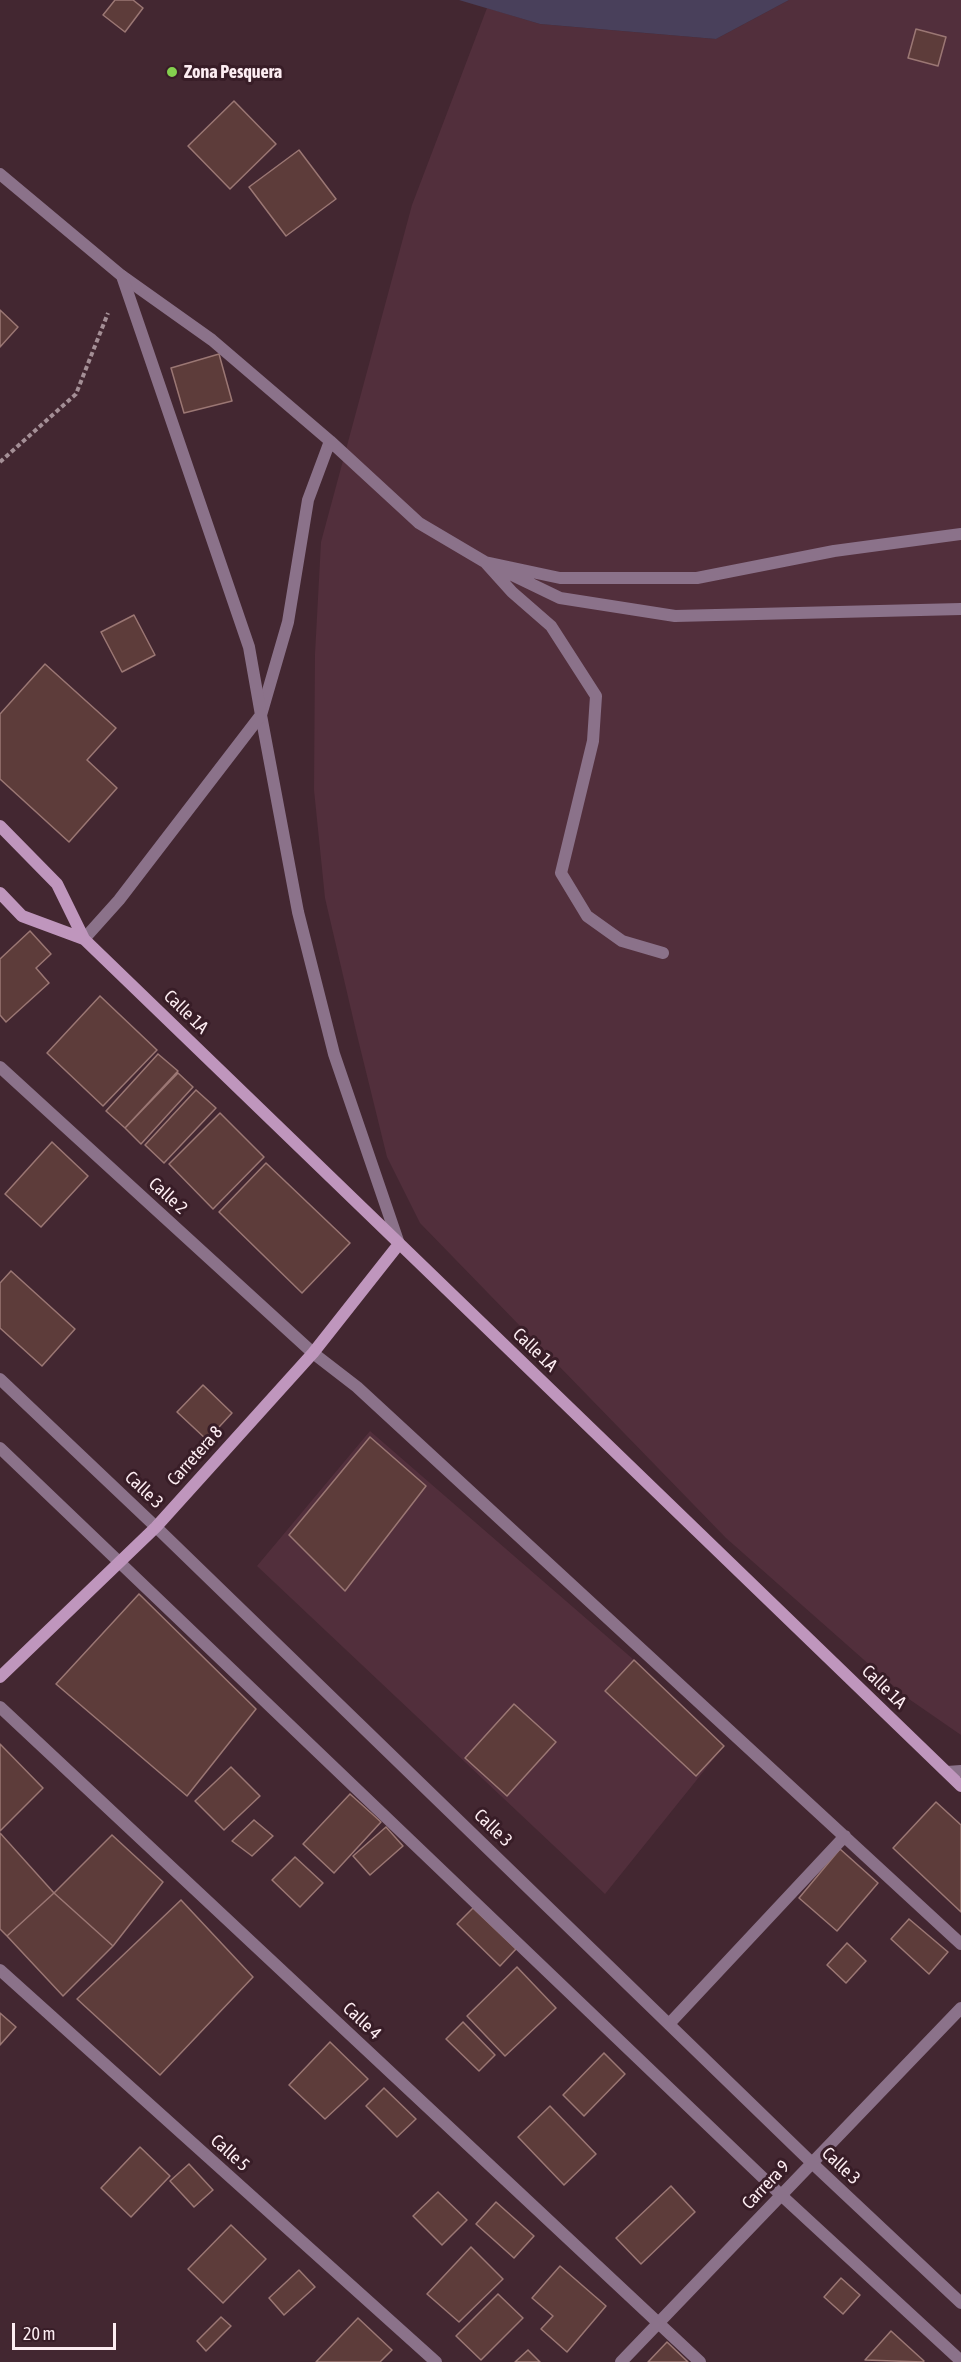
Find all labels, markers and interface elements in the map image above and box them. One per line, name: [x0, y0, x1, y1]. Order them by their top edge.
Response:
place label: Zona Pesquera: [184, 61, 282, 83]
marker: Zona Pesquera: [165, 65, 179, 79]
street label: Calle 1A: [159, 986, 213, 1038]
street label: Calle 2: [144, 1173, 192, 1219]
street label: Calle 1A: [508, 1324, 562, 1376]
street label: Carretera 8: [163, 1422, 227, 1490]
street label: Calle 3: [120, 1467, 168, 1513]
street label: Calle 1A: [857, 1661, 911, 1713]
street label: Calle 3: [469, 1805, 517, 1851]
street label: Calle 4: [338, 1998, 386, 2044]
street label: Calle 5: [206, 2130, 254, 2176]
street label: Calle 3: [817, 2143, 865, 2189]
street label: Carrera 9: [738, 2156, 794, 2214]
scale bar: [15, 2311, 118, 2349]
text: 20 m: [23, 2323, 55, 2344]

